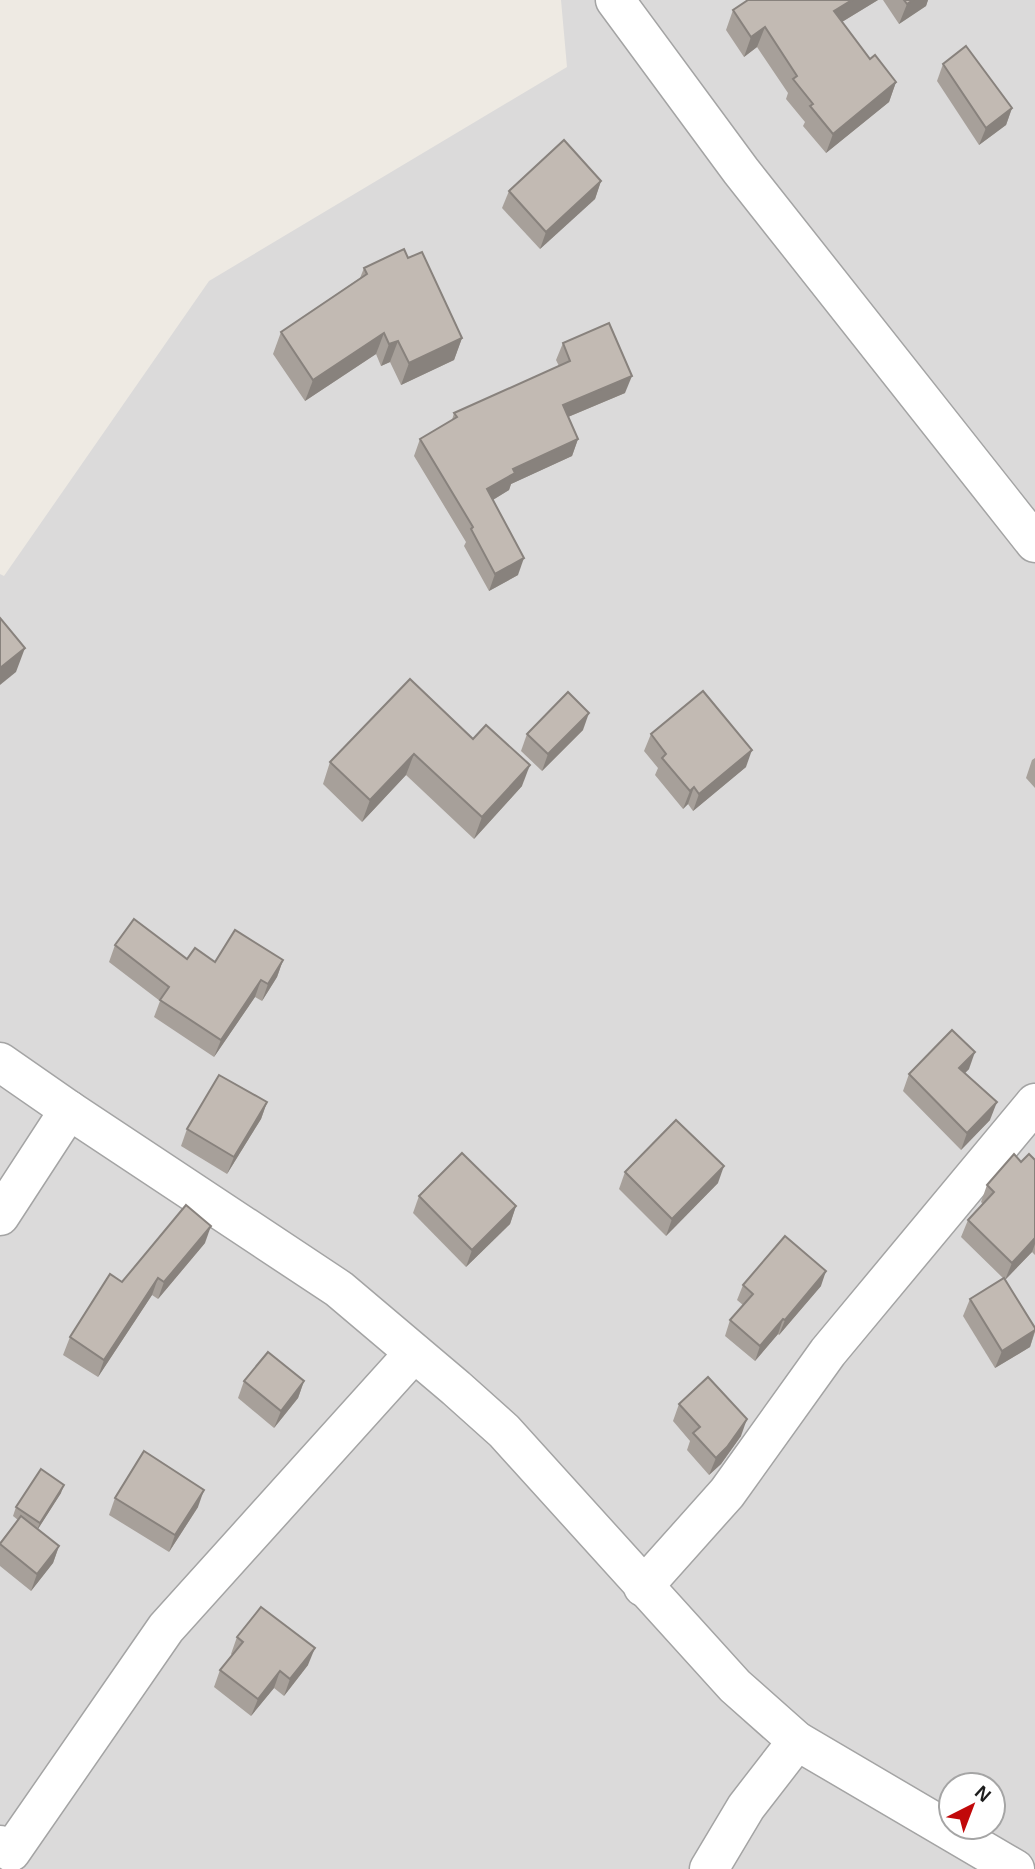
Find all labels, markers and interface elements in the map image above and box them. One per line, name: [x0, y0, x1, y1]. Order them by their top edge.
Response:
north arrow: [937, 1771, 1007, 1841]
text: N: [971, 1781, 995, 1806]

